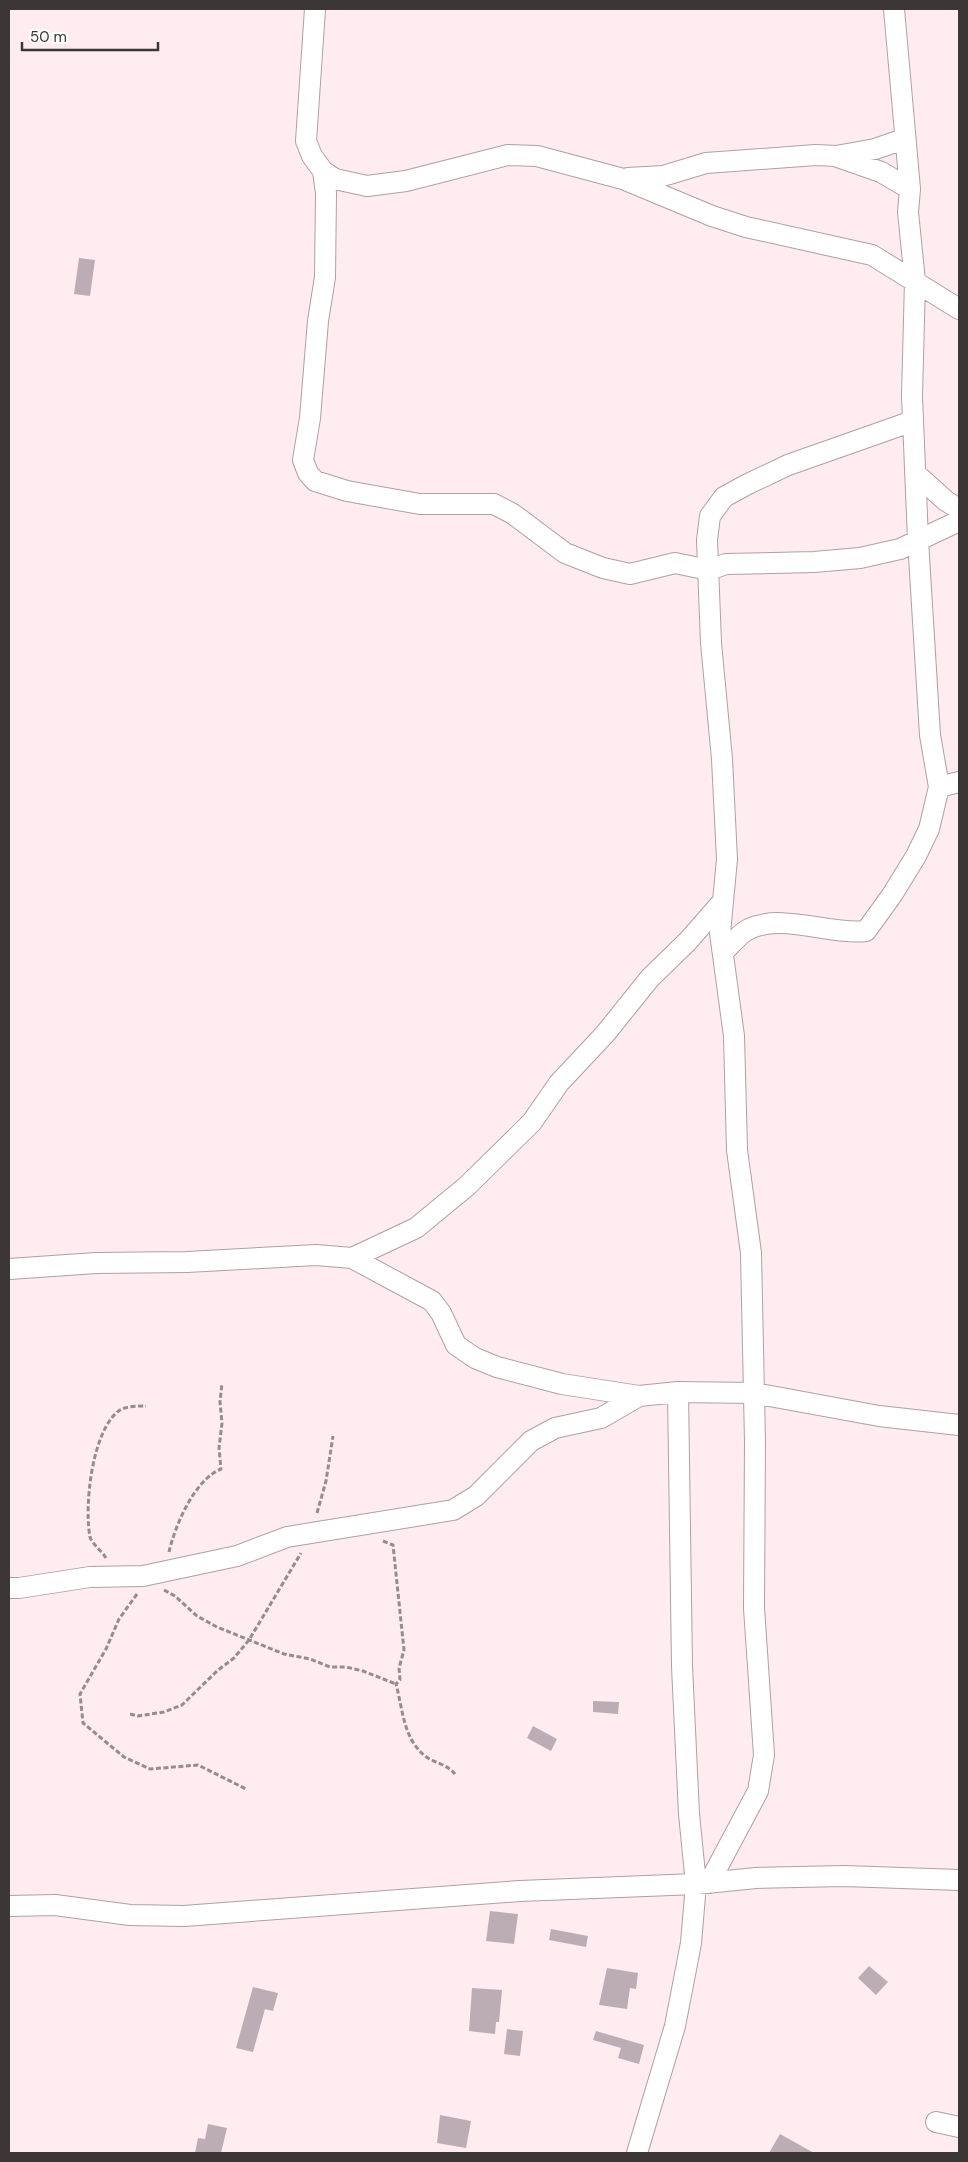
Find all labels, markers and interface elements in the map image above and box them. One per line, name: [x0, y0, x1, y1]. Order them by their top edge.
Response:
scale bar: [22, 20, 159, 52]
text: 50 m: [30, 27, 67, 47]

